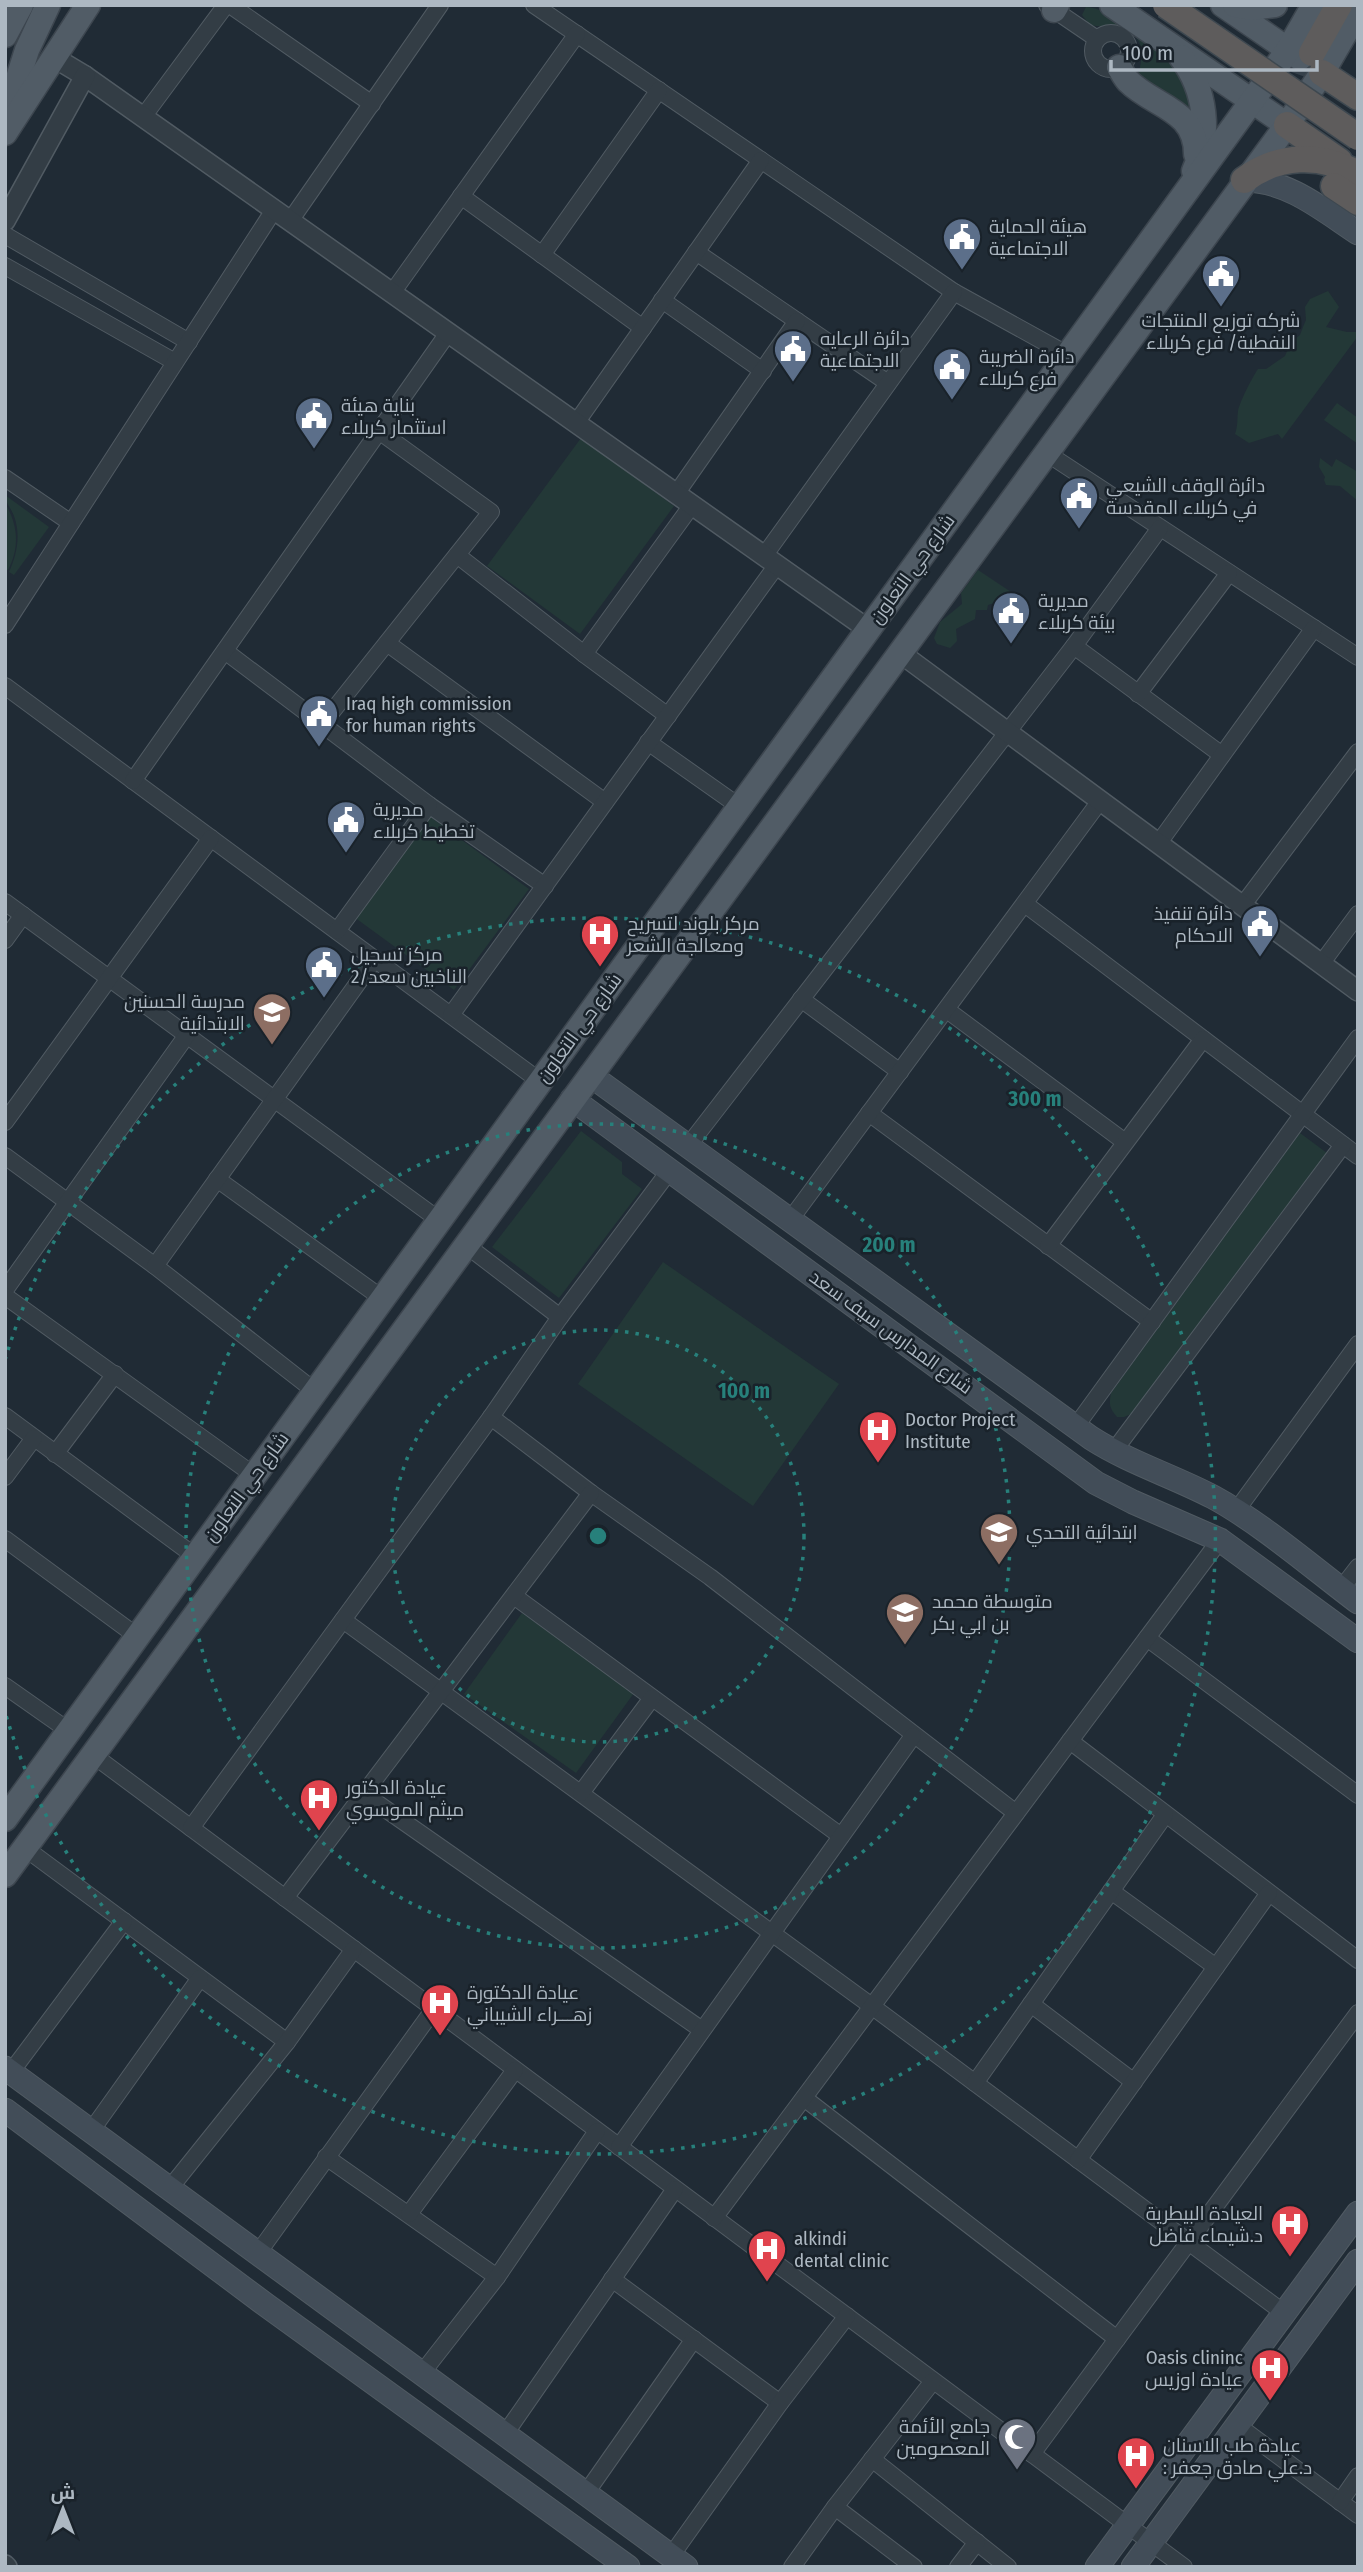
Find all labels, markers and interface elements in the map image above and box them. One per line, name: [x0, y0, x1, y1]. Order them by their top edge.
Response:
scale bar: [1111, 28, 1318, 72]
text: 100 m: [1122, 40, 1173, 66]
place label: هيئة الحماية الاجتماعية: [989, 215, 1087, 260]
public building icon: هيئة الحماية الاجتماعية: [941, 216, 983, 271]
public building icon: شركه توزيع المنتجات النفطية/ فرع كربلاء: [1200, 253, 1242, 308]
place label: شركه توزيع المنتجات النفطية/ فرع كربلاء: [1142, 309, 1300, 356]
place label: دائرة الرعايه الاجتماعية: [820, 327, 910, 372]
public building icon: دائرة الرعايه الاجتماعية: [772, 328, 814, 383]
place label: دائرة الضريبة فرع كربلاء: [979, 345, 1074, 392]
public building icon: دائرة الضريبة فرع كربلاء: [931, 346, 973, 401]
place label: بناية هيئة استثمار كربلاء: [341, 394, 447, 439]
public building icon: بناية هيئة استثمار كربلاء: [293, 395, 335, 450]
place label: دائرة الوقف الشيعي في كربلاء المقدسة: [1106, 474, 1265, 522]
public building icon: دائرة الوقف الشيعي في كربلاء المقدسة: [1058, 475, 1100, 530]
street label: شارع حي التعاون: [865, 510, 962, 630]
place label: مديرية بيئة كربلاء: [1038, 589, 1115, 634]
public building icon: مديرية بيئة كربلاء: [990, 590, 1032, 645]
place label: Iraq high commission for human rights: [346, 692, 512, 737]
public building icon: Iraq high commission for human rights: [298, 693, 340, 748]
place label: مديرية تخطيط كربلاء: [373, 798, 475, 843]
public building icon: مديرية تخطيط كربلاء: [325, 799, 367, 854]
place label: دائرة تنفيذ الاحكام: [1154, 902, 1233, 949]
public building icon: دائرة تنفيذ الاحكام: [1239, 903, 1281, 958]
place label: مركز بلوند لتسريح ومعالجة الشعر: [626, 912, 760, 957]
hospital icon: مركز بلوند لتسريح ومعالجة الشعر: [579, 913, 621, 968]
place label: مركز تسجيل الناخبين سعد/2: [351, 943, 467, 988]
public building icon: مركز تسجيل الناخبين سعد/2: [303, 944, 345, 999]
street label: شارع حي التعاون: [532, 969, 629, 1089]
place label: مدرسة الحسنين الابتدائية: [124, 990, 245, 1035]
school or university icon: مدرسة الحسنين الابتدائية: [251, 991, 293, 1046]
text: 300 m: [1007, 1086, 1062, 1112]
text: 200 m: [861, 1232, 916, 1258]
street label: شارع المدارس سيف سعد: [804, 1265, 977, 1401]
text: 100 m: [718, 1378, 770, 1404]
place label: Doctor Project Institute: [905, 1408, 1016, 1453]
hospital icon: Doctor Project Institute: [857, 1409, 899, 1464]
street label: شارع حي التعاون: [199, 1428, 296, 1548]
school or university icon: ابتدائية التحدي: [978, 1511, 1020, 1566]
place label: ابتدائية التحدي: [1026, 1521, 1138, 1547]
centre of rings: [586, 1524, 610, 1548]
place label: متوسطة محمد بن ابي بكر: [931, 1590, 1053, 1638]
school or university icon: متوسطة محمد بن ابي بكر: [884, 1591, 926, 1646]
place label: عيادة الدكتور ميثم الموسوي: [345, 1776, 464, 1824]
hospital icon: عيادة الدكتور ميثم الموسوي: [298, 1777, 340, 1832]
place label: عيادة الدكتورة زهـــراء الشيباني: [467, 1981, 592, 2029]
hospital icon: عيادة الدكتورة زهـــراء الشيباني: [419, 1982, 461, 2037]
place label: العيادة البيطرية د.شيماء فاضل: [1146, 2202, 1263, 2247]
hospital icon: العيادة البيطرية د.شيماء فاضل: [1269, 2203, 1311, 2258]
place label: alkindi dental clinic: [794, 2227, 889, 2272]
hospital icon: alkindi dental clinic: [746, 2228, 788, 2283]
place label: Oasis clininc عيادة اوزيس: [1145, 2346, 1243, 2391]
hospital icon: Oasis clininc عيادة اوزيس: [1249, 2347, 1291, 2402]
place label: جامع الأئمة المعصومين: [897, 2415, 990, 2460]
mosque icon: جامع الأئمة المعصومين: [996, 2416, 1038, 2471]
place label: عيادة طب الاسنان : د.علي صادق جعفر: [1163, 2434, 1312, 2482]
hospital icon: عيادة طب الاسنان : د.علي صادق جعفر: [1115, 2435, 1157, 2490]
north arrow: [28, 2474, 98, 2544]
text: ش: [51, 2481, 75, 2504]

